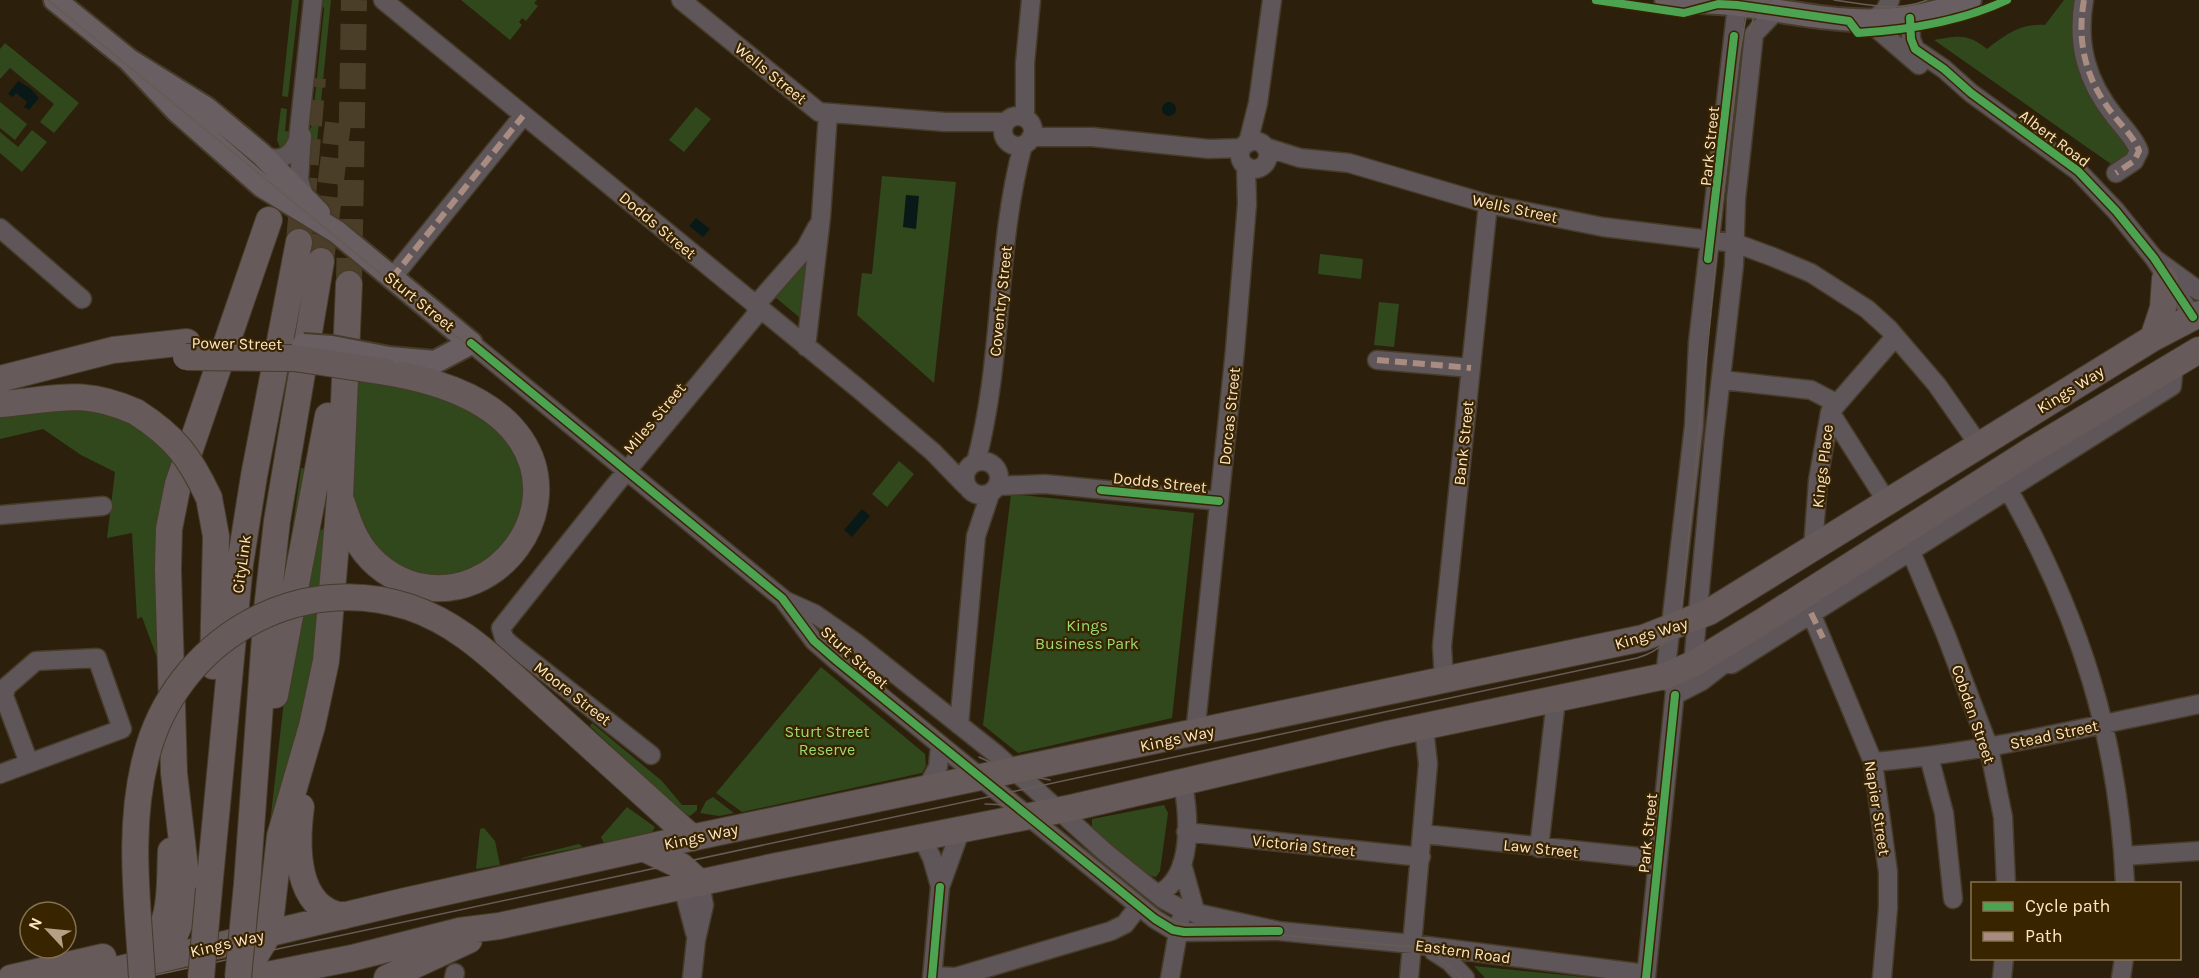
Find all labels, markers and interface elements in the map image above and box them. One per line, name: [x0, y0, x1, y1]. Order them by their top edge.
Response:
street label: Wells Street: [731, 39, 811, 108]
street label: Park Street: [1696, 105, 1723, 187]
street label: Albert Road: [2016, 106, 2094, 171]
street label: Dodds Street: [615, 188, 700, 263]
street label: Wells Street: [1470, 190, 1559, 227]
street label: Coventry Street: [985, 245, 1016, 357]
street label: Sturt Street: [381, 267, 459, 335]
street label: Power Street: [191, 333, 283, 354]
street label: Kings Way: [2033, 361, 2108, 417]
street label: Dorcas Street: [1215, 366, 1244, 466]
street label: Miles Street: [619, 379, 690, 458]
street label: Bank Street: [1450, 400, 1477, 486]
street label: Kings Place: [1808, 423, 1837, 509]
street label: Dodds Street: [1112, 468, 1208, 497]
street label: CityLink: [228, 534, 255, 595]
street label: Kings Way: [1612, 613, 1691, 654]
park label: Kings Business Park: [1035, 616, 1139, 653]
street label: Sturt Street: [817, 622, 893, 693]
street label: Moore Street: [530, 657, 615, 729]
street label: Cobden Street: [1948, 662, 1999, 766]
street label: Stead Street: [2008, 716, 2100, 753]
street label: Kings Way: [1138, 721, 1217, 756]
park label: Sturt Street Reserve: [785, 722, 869, 759]
street label: Napier Street: [1861, 759, 1894, 857]
street label: Park Street: [1634, 792, 1661, 874]
street label: Kings Way: [662, 819, 741, 854]
street label: Victoria Street: [1251, 831, 1357, 860]
street label: Law Street: [1502, 835, 1580, 862]
legend: [1971, 882, 2181, 960]
text: Cycle path: [2025, 895, 2110, 917]
north arrow: [18, 900, 78, 960]
text: N: [24, 914, 46, 933]
text: Path: [2025, 925, 2063, 947]
street label: Kings Way: [188, 926, 267, 961]
street label: Eastern Road: [1414, 935, 1512, 968]

